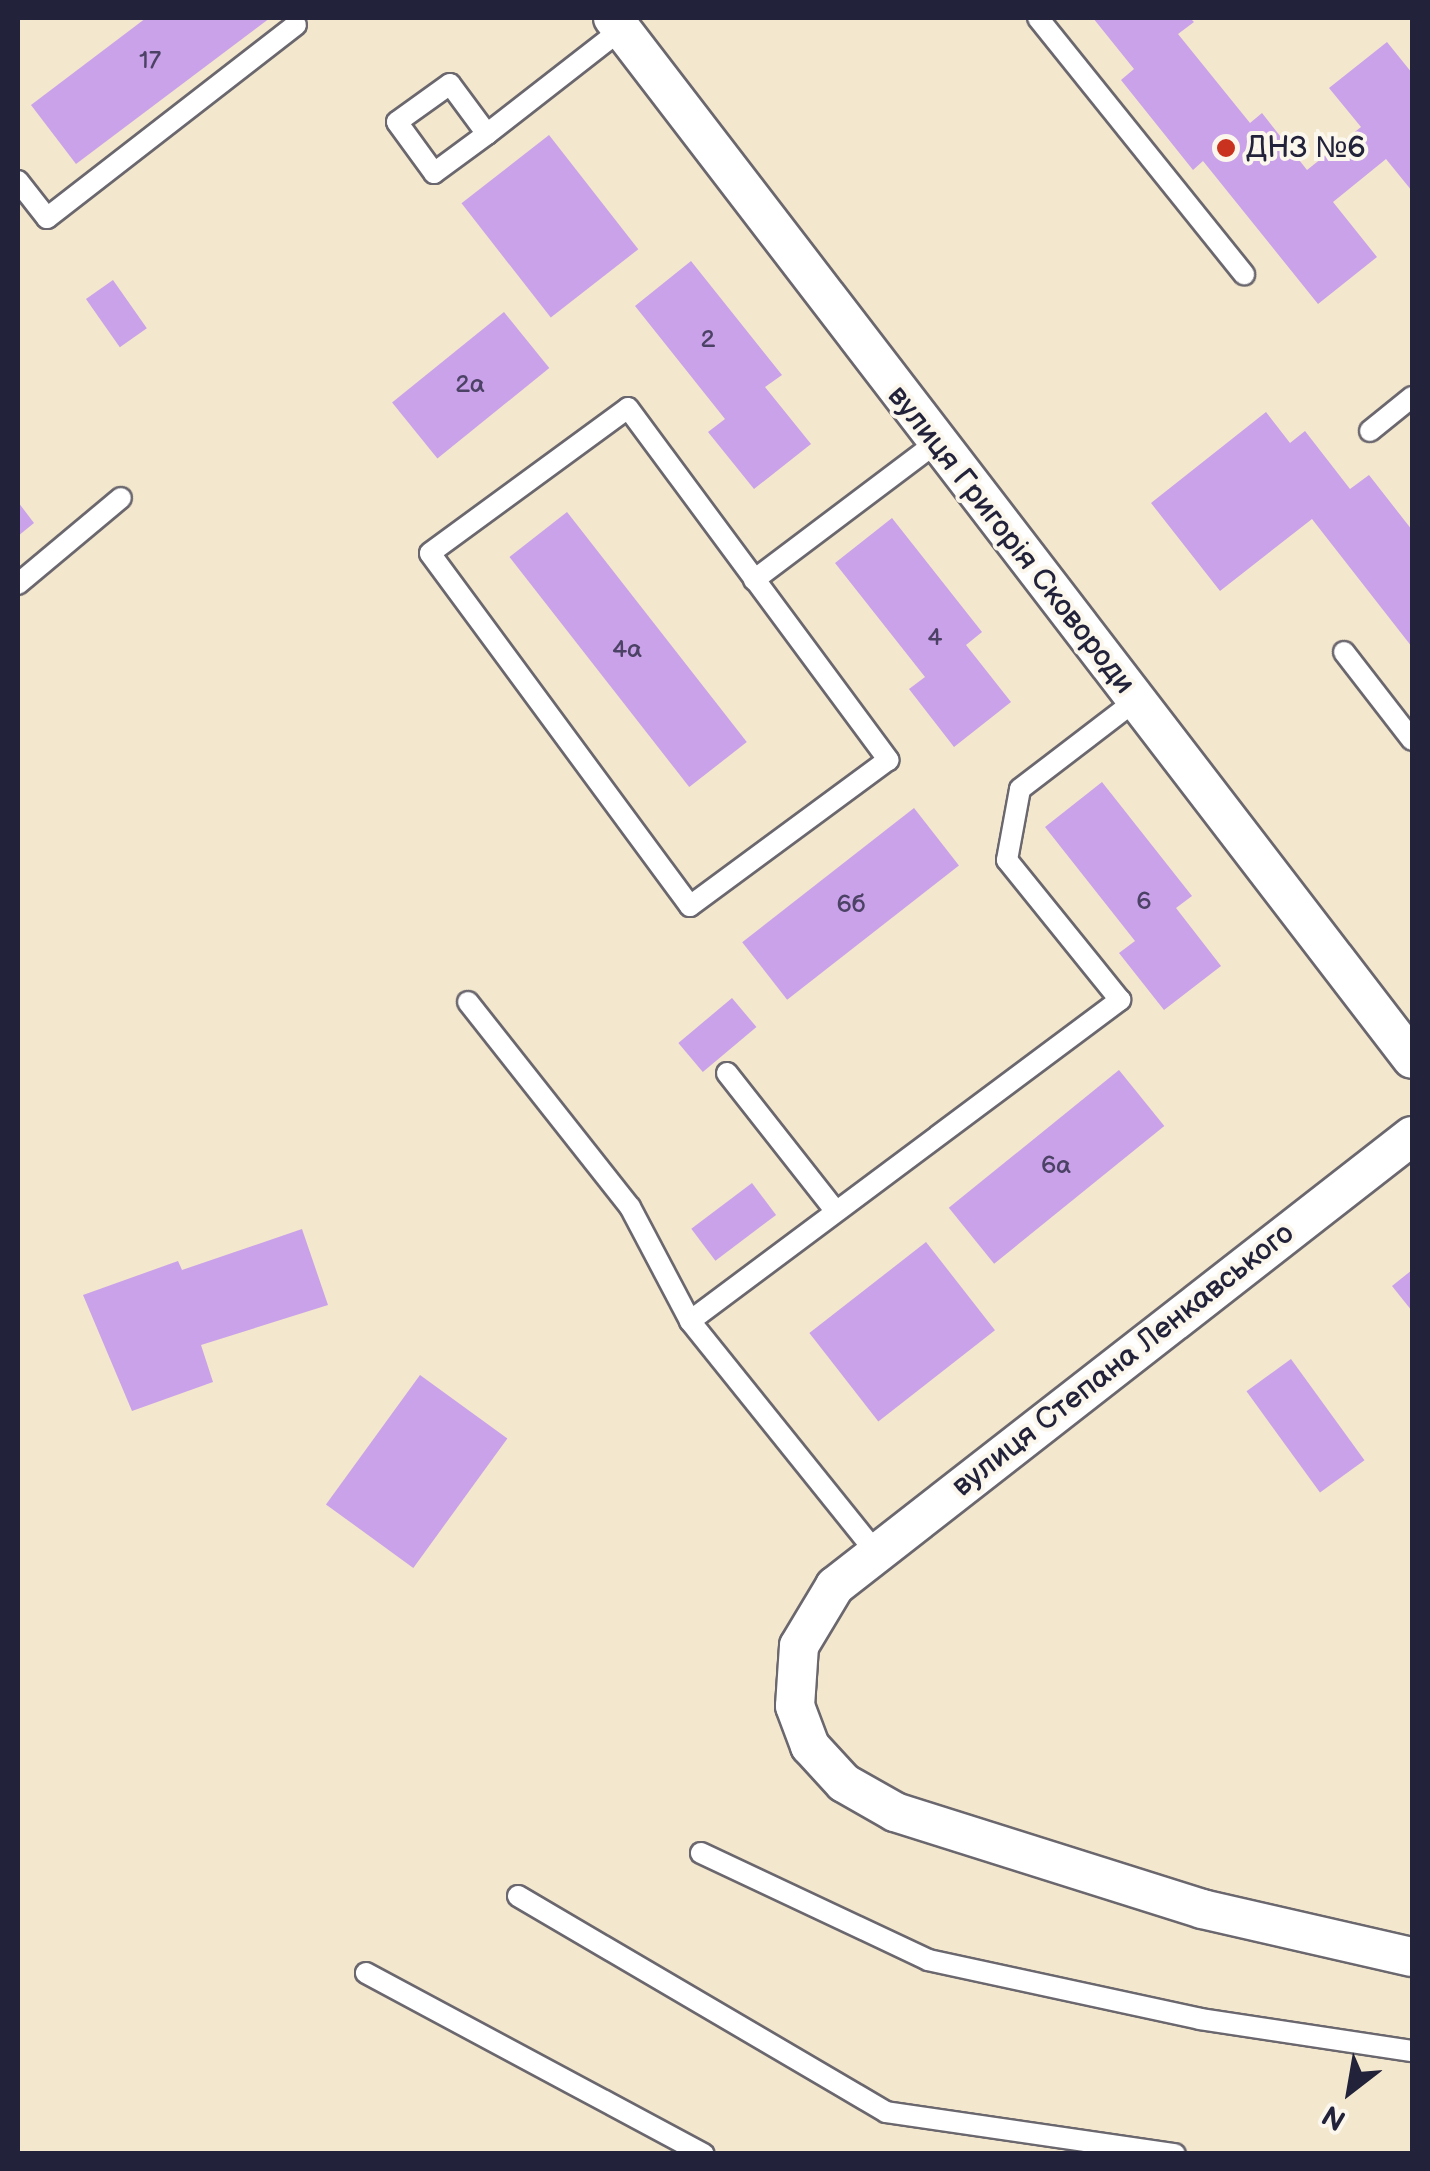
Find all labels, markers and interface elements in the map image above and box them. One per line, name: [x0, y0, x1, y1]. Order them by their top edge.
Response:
house number: 17: [139, 46, 161, 76]
place label: ДНЗ №6: [1246, 130, 1366, 166]
marker: ДНЗ №6: [1215, 137, 1237, 159]
house number: 2: [701, 325, 715, 355]
house number: 2а: [455, 370, 485, 400]
street label: вулиця Григорія Сковороди: [879, 379, 1143, 701]
house number: 4: [927, 623, 943, 653]
house number: 4а: [612, 635, 642, 665]
house number: 6: [1136, 887, 1152, 917]
house number: 6б: [837, 890, 865, 920]
house number: 6а: [1041, 1151, 1071, 1181]
street label: вулиця Степана Ленкавського: [945, 1215, 1301, 1505]
north arrow: [1300, 2041, 1400, 2141]
text: N: [1317, 2098, 1352, 2137]

